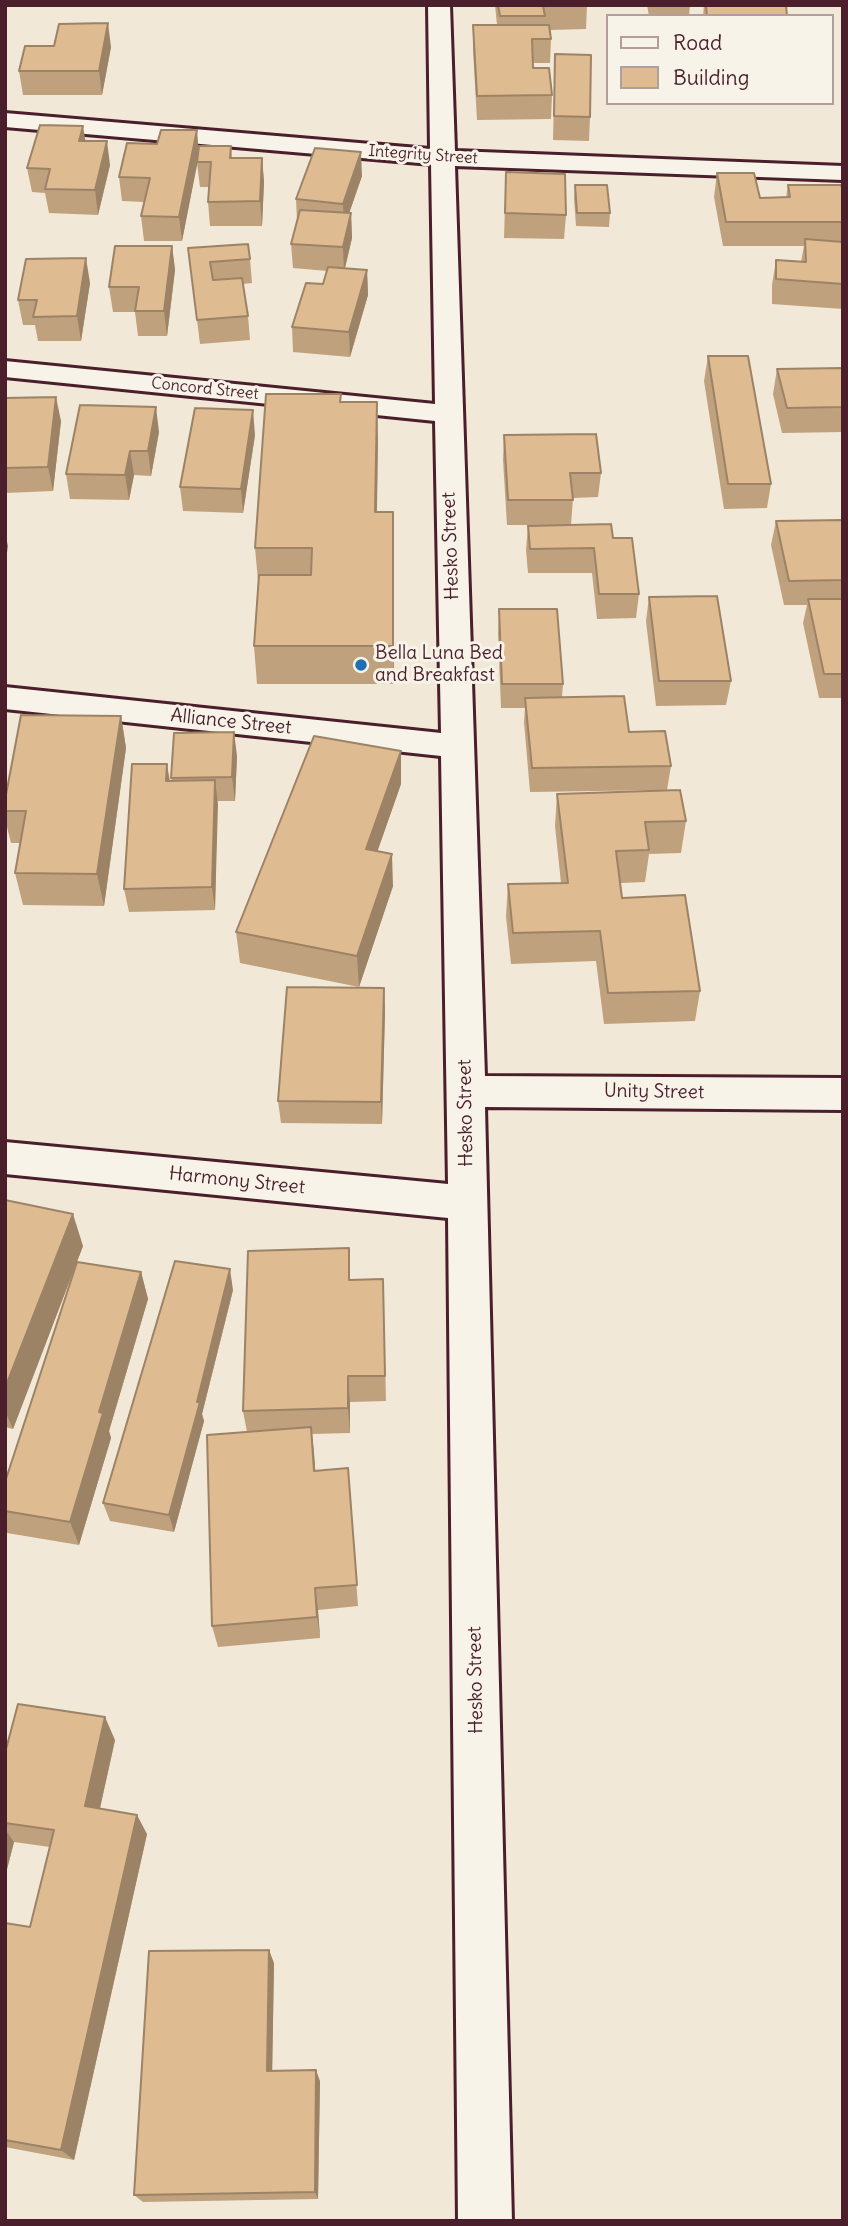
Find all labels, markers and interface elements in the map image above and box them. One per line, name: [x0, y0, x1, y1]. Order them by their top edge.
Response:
legend: [606, 14, 834, 105]
text: Road: [673, 29, 722, 56]
text: Building: [673, 64, 749, 91]
street label: Integrity Street: [368, 142, 478, 168]
street label: Concord Street: [150, 374, 260, 404]
street label: Hesko Street: [438, 492, 464, 600]
place label: Bella Luna Bed and Breakfast: [375, 643, 503, 687]
marker: Bella Luna Bed and Breakfast: [353, 657, 369, 673]
street label: Alliance Street: [169, 704, 293, 740]
street label: Hesko Street: [454, 1059, 478, 1167]
street label: Unity Street: [604, 1080, 704, 1104]
street label: Harmony Street: [168, 1163, 306, 1199]
street label: Hesko Street: [464, 1626, 488, 1734]

